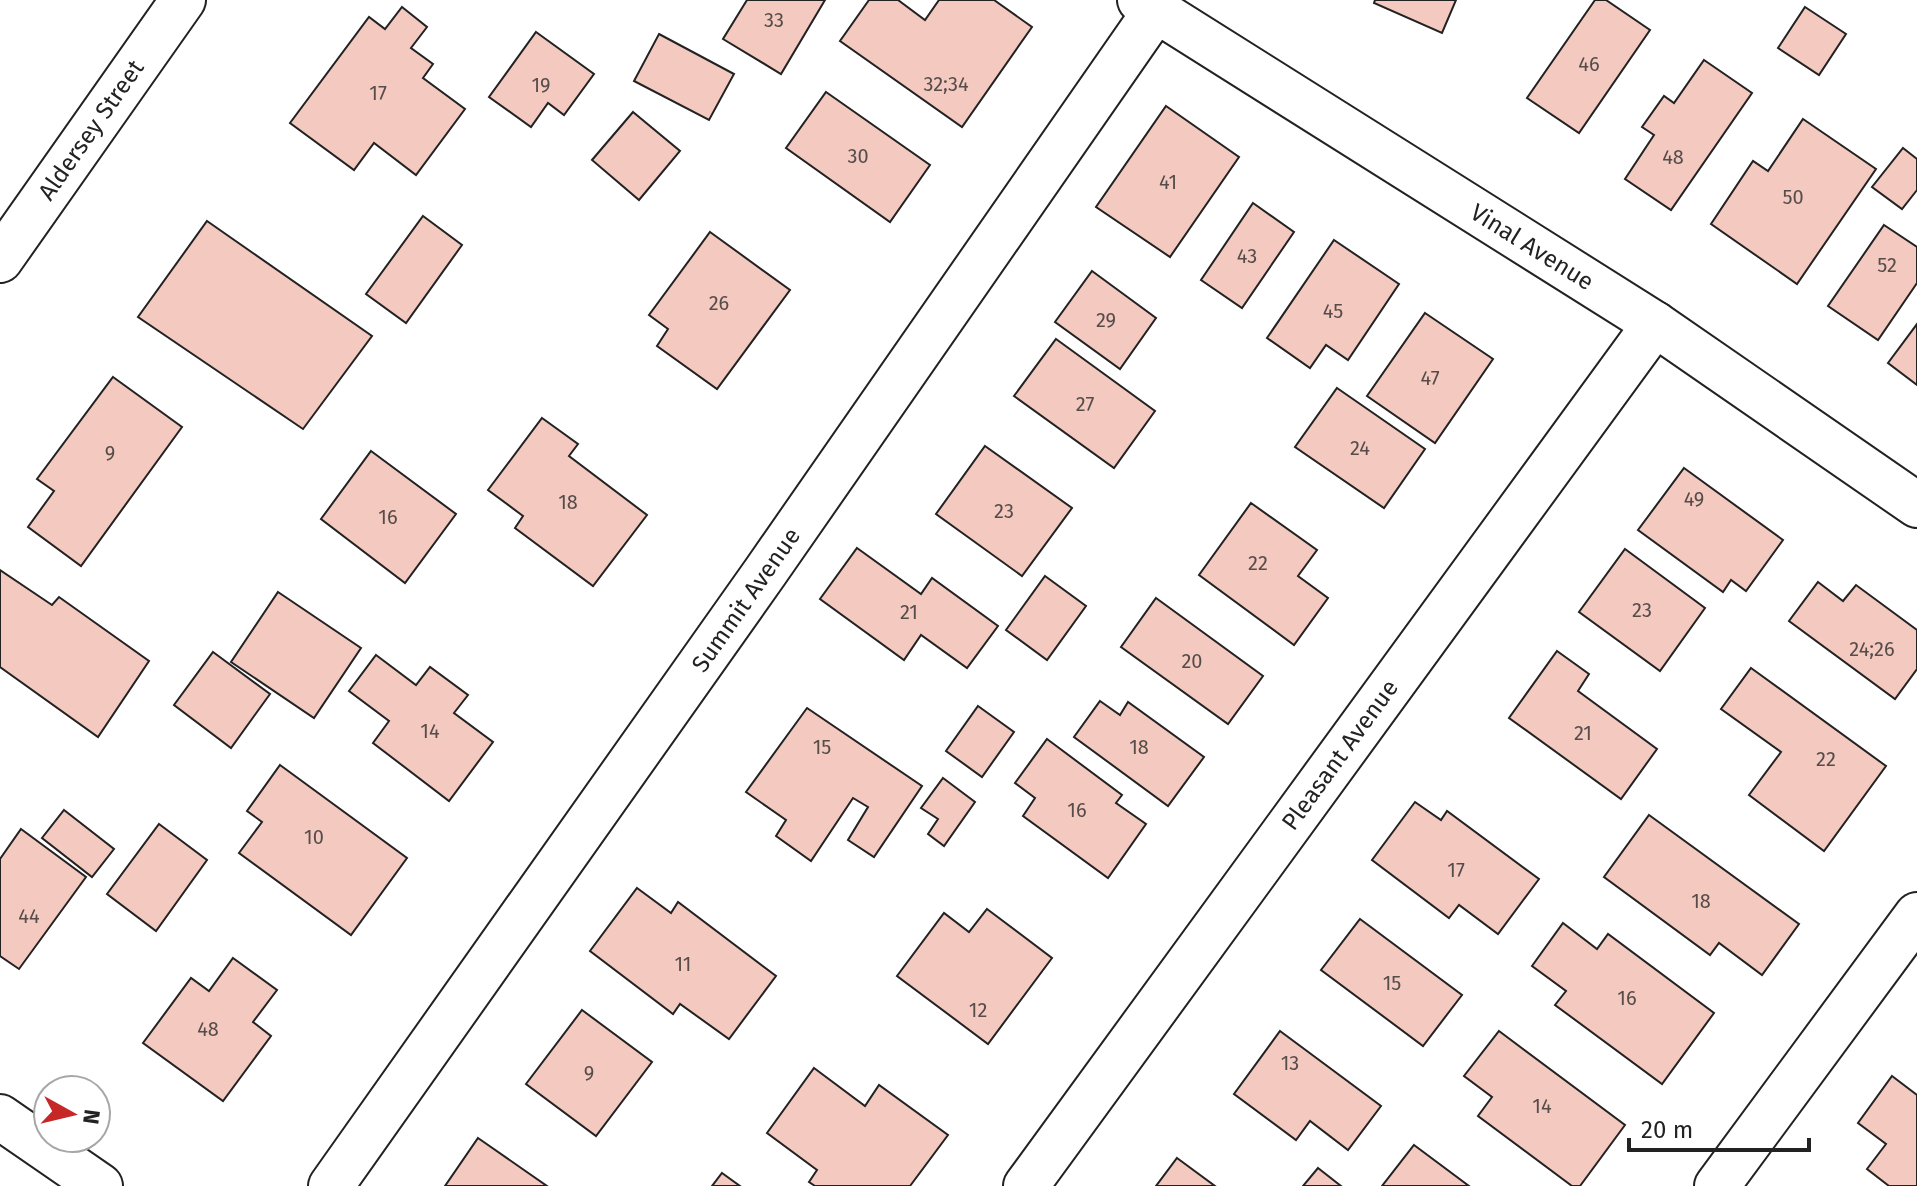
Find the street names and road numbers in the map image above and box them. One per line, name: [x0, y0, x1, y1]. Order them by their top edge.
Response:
street label: Aldersey Street: [32, 54, 150, 205]
street label: Vinal Avenue: [1465, 198, 1599, 296]
street label: Summit Avenue: [686, 522, 806, 678]
street label: Pleasant Avenue: [1276, 674, 1404, 836]

